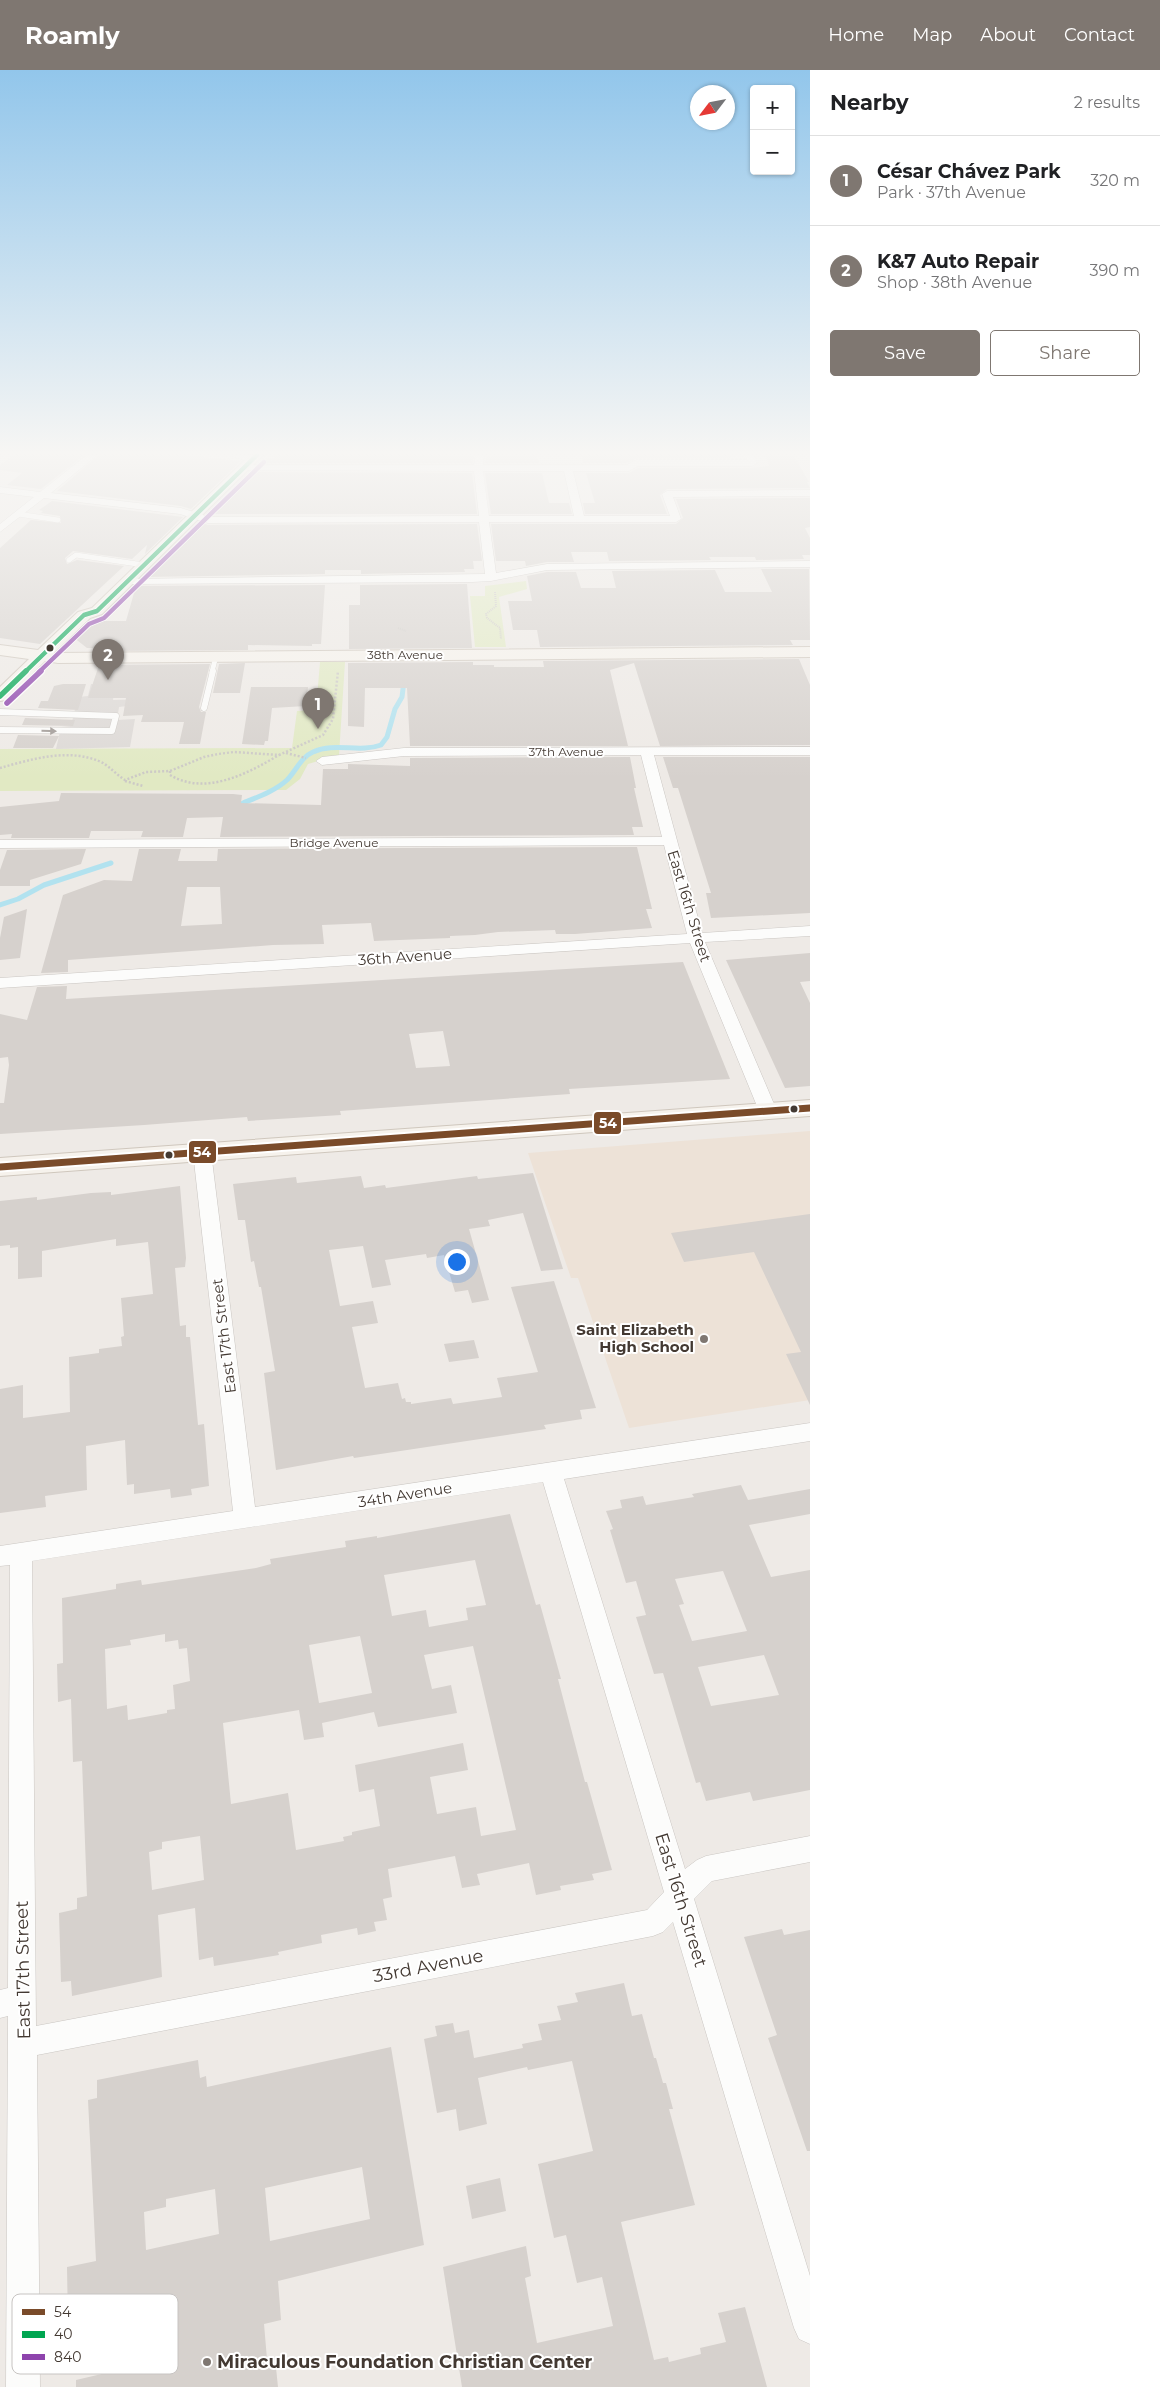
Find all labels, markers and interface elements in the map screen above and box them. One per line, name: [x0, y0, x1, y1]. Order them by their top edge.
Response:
text: Roamly: [25, 21, 120, 50]
text: Home: [828, 24, 884, 46]
text: Map: [912, 24, 952, 46]
text: About: [980, 24, 1036, 46]
text: Contact: [1064, 24, 1135, 46]
north arrow: [690, 85, 735, 130]
map controls: [750, 85, 795, 175]
button: +: [750, 85, 795, 130]
text: Nearby: [830, 90, 909, 115]
text: 2 results: [1074, 93, 1140, 112]
button: −: [750, 130, 795, 175]
text: César Chávez Park: [877, 160, 1061, 183]
text: 1: [843, 171, 849, 190]
text: 320 m: [1090, 171, 1140, 190]
text: Park · 37th Avenue: [877, 183, 1026, 202]
text: K&7 Auto Repair: [877, 250, 1039, 273]
text: 2: [841, 261, 851, 280]
text: 390 m: [1089, 261, 1140, 280]
text: Shop · 38th Avenue: [877, 273, 1032, 292]
button: Save: [830, 330, 980, 376]
button: Share: [990, 330, 1140, 376]
pin: 2: [92, 639, 124, 680]
unlabelled marker: [45, 643, 55, 653]
street label: 38th Avenue: [367, 647, 443, 662]
pin: 1: [302, 688, 334, 729]
one-way arrow: [41, 727, 57, 735]
street label: 37th Avenue: [529, 744, 603, 759]
street label: Bridge Avenue: [289, 835, 379, 850]
street label: East 16th Street: [663, 848, 716, 964]
street label: 36th Avenue: [357, 944, 453, 969]
unlabelled marker: [789, 1104, 799, 1114]
line badge: 54: [593, 1111, 622, 1135]
text: 54: [599, 1114, 617, 1132]
line badge: 54: [188, 1140, 217, 1164]
text: 54: [193, 1143, 211, 1161]
unlabelled marker: [164, 1150, 174, 1160]
your location: [444, 1249, 470, 1275]
street label: East 17th Street: [207, 1278, 240, 1395]
place label: Saint Elizabeth High School: [576, 1320, 694, 1356]
marker: Saint Elizabeth High School: [698, 1333, 710, 1345]
street label: 34th Avenue: [356, 1478, 453, 1511]
street label: East 16th Street: [650, 1830, 712, 1970]
street label: East 17th Street: [11, 1900, 35, 2040]
street label: 33rd Avenue: [371, 1944, 485, 1987]
legend: [12, 2294, 178, 2374]
text: 54: [54, 2303, 72, 2321]
text: 40: [54, 2325, 73, 2343]
text: 840: [54, 2348, 81, 2366]
place label: Miraculous Foundation Christian Center: [217, 2351, 593, 2373]
marker: Miraculous Foundation Christian Center: [201, 2356, 213, 2368]

